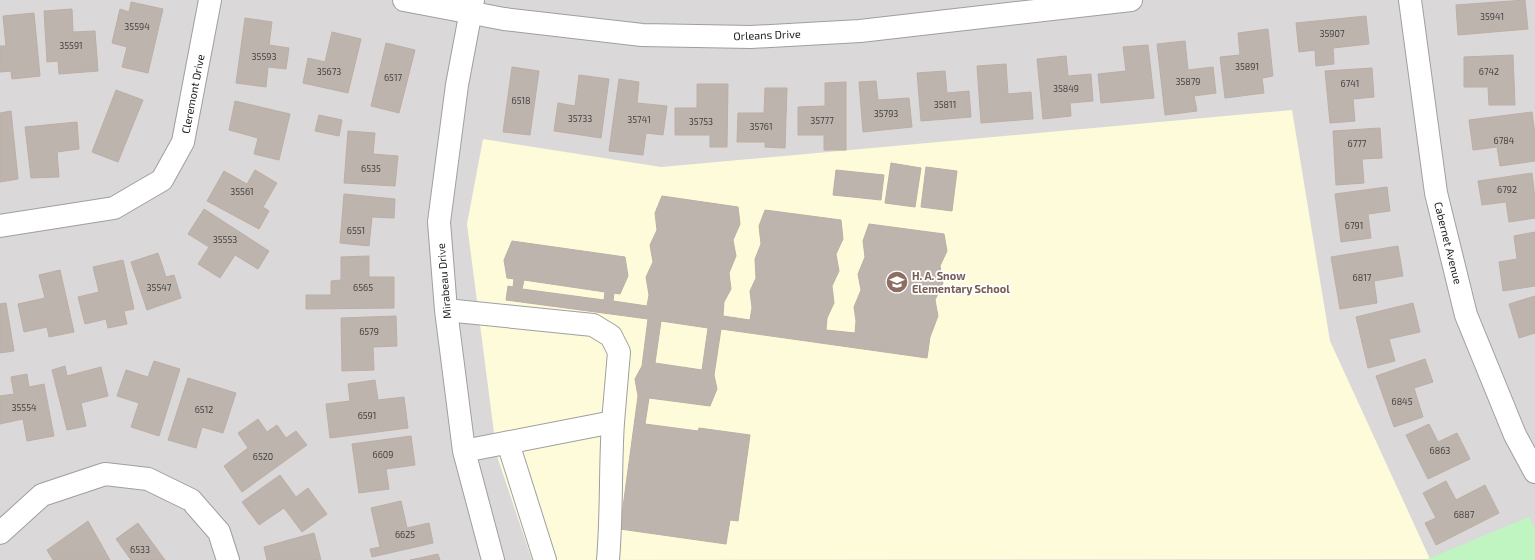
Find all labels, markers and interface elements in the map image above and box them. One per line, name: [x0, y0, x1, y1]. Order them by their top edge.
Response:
house number: 35941: [1480, 11, 1504, 22]
house number: 35594: [124, 21, 150, 32]
street label: Orleans Drive: [733, 27, 801, 42]
house number: 35907: [1319, 28, 1345, 39]
house number: 35591: [59, 40, 83, 51]
house number: 35593: [252, 51, 276, 62]
street label: Cleremont Drive: [178, 53, 207, 135]
house number: 35891: [1235, 61, 1259, 72]
house number: 35673: [317, 66, 341, 77]
house number: 6742: [1479, 66, 1499, 77]
house number: 6517: [384, 72, 402, 83]
house number: 35879: [1175, 76, 1201, 87]
house number: 6741: [1341, 78, 1359, 89]
house number: 35849: [1053, 83, 1079, 94]
house number: 6518: [511, 95, 531, 106]
house number: 35811: [934, 99, 956, 110]
house number: 35793: [874, 108, 898, 119]
house number: 35733: [568, 113, 592, 124]
house number: 35741: [627, 114, 651, 125]
house number: 35777: [810, 115, 834, 126]
house number: 35753: [689, 116, 713, 127]
house number: 35761: [749, 121, 773, 132]
house number: 6784: [1494, 135, 1515, 146]
house number: 6777: [1348, 138, 1367, 149]
house number: 6535: [361, 163, 381, 174]
house number: 6792: [1497, 184, 1517, 195]
house number: 35561: [230, 186, 254, 197]
street label: Cabernet Avenue: [1432, 200, 1465, 286]
house number: 6791: [1345, 220, 1363, 231]
house number: 6551: [347, 225, 365, 236]
house number: 35553: [213, 234, 237, 245]
street label: Mirabeau Drive: [434, 243, 453, 319]
school or university icon: H. A. Snow Elementary School: [884, 269, 910, 295]
place label: H. A. Snow Elementary School: [912, 269, 1010, 296]
house number: 6817: [1353, 272, 1372, 283]
house number: 35547: [147, 282, 172, 293]
house number: 6565: [353, 282, 373, 293]
house number: 6579: [359, 326, 379, 337]
house number: 6845: [1392, 396, 1413, 407]
house number: 35554: [11, 402, 37, 413]
house number: 6512: [195, 404, 213, 415]
house number: 6591: [358, 410, 376, 421]
house number: 6863: [1430, 445, 1450, 456]
house number: 6609: [373, 449, 393, 460]
house number: 6520: [253, 451, 273, 462]
house number: 6887: [1454, 509, 1475, 520]
house number: 6625: [395, 529, 415, 540]
house number: 6533: [130, 544, 150, 555]

